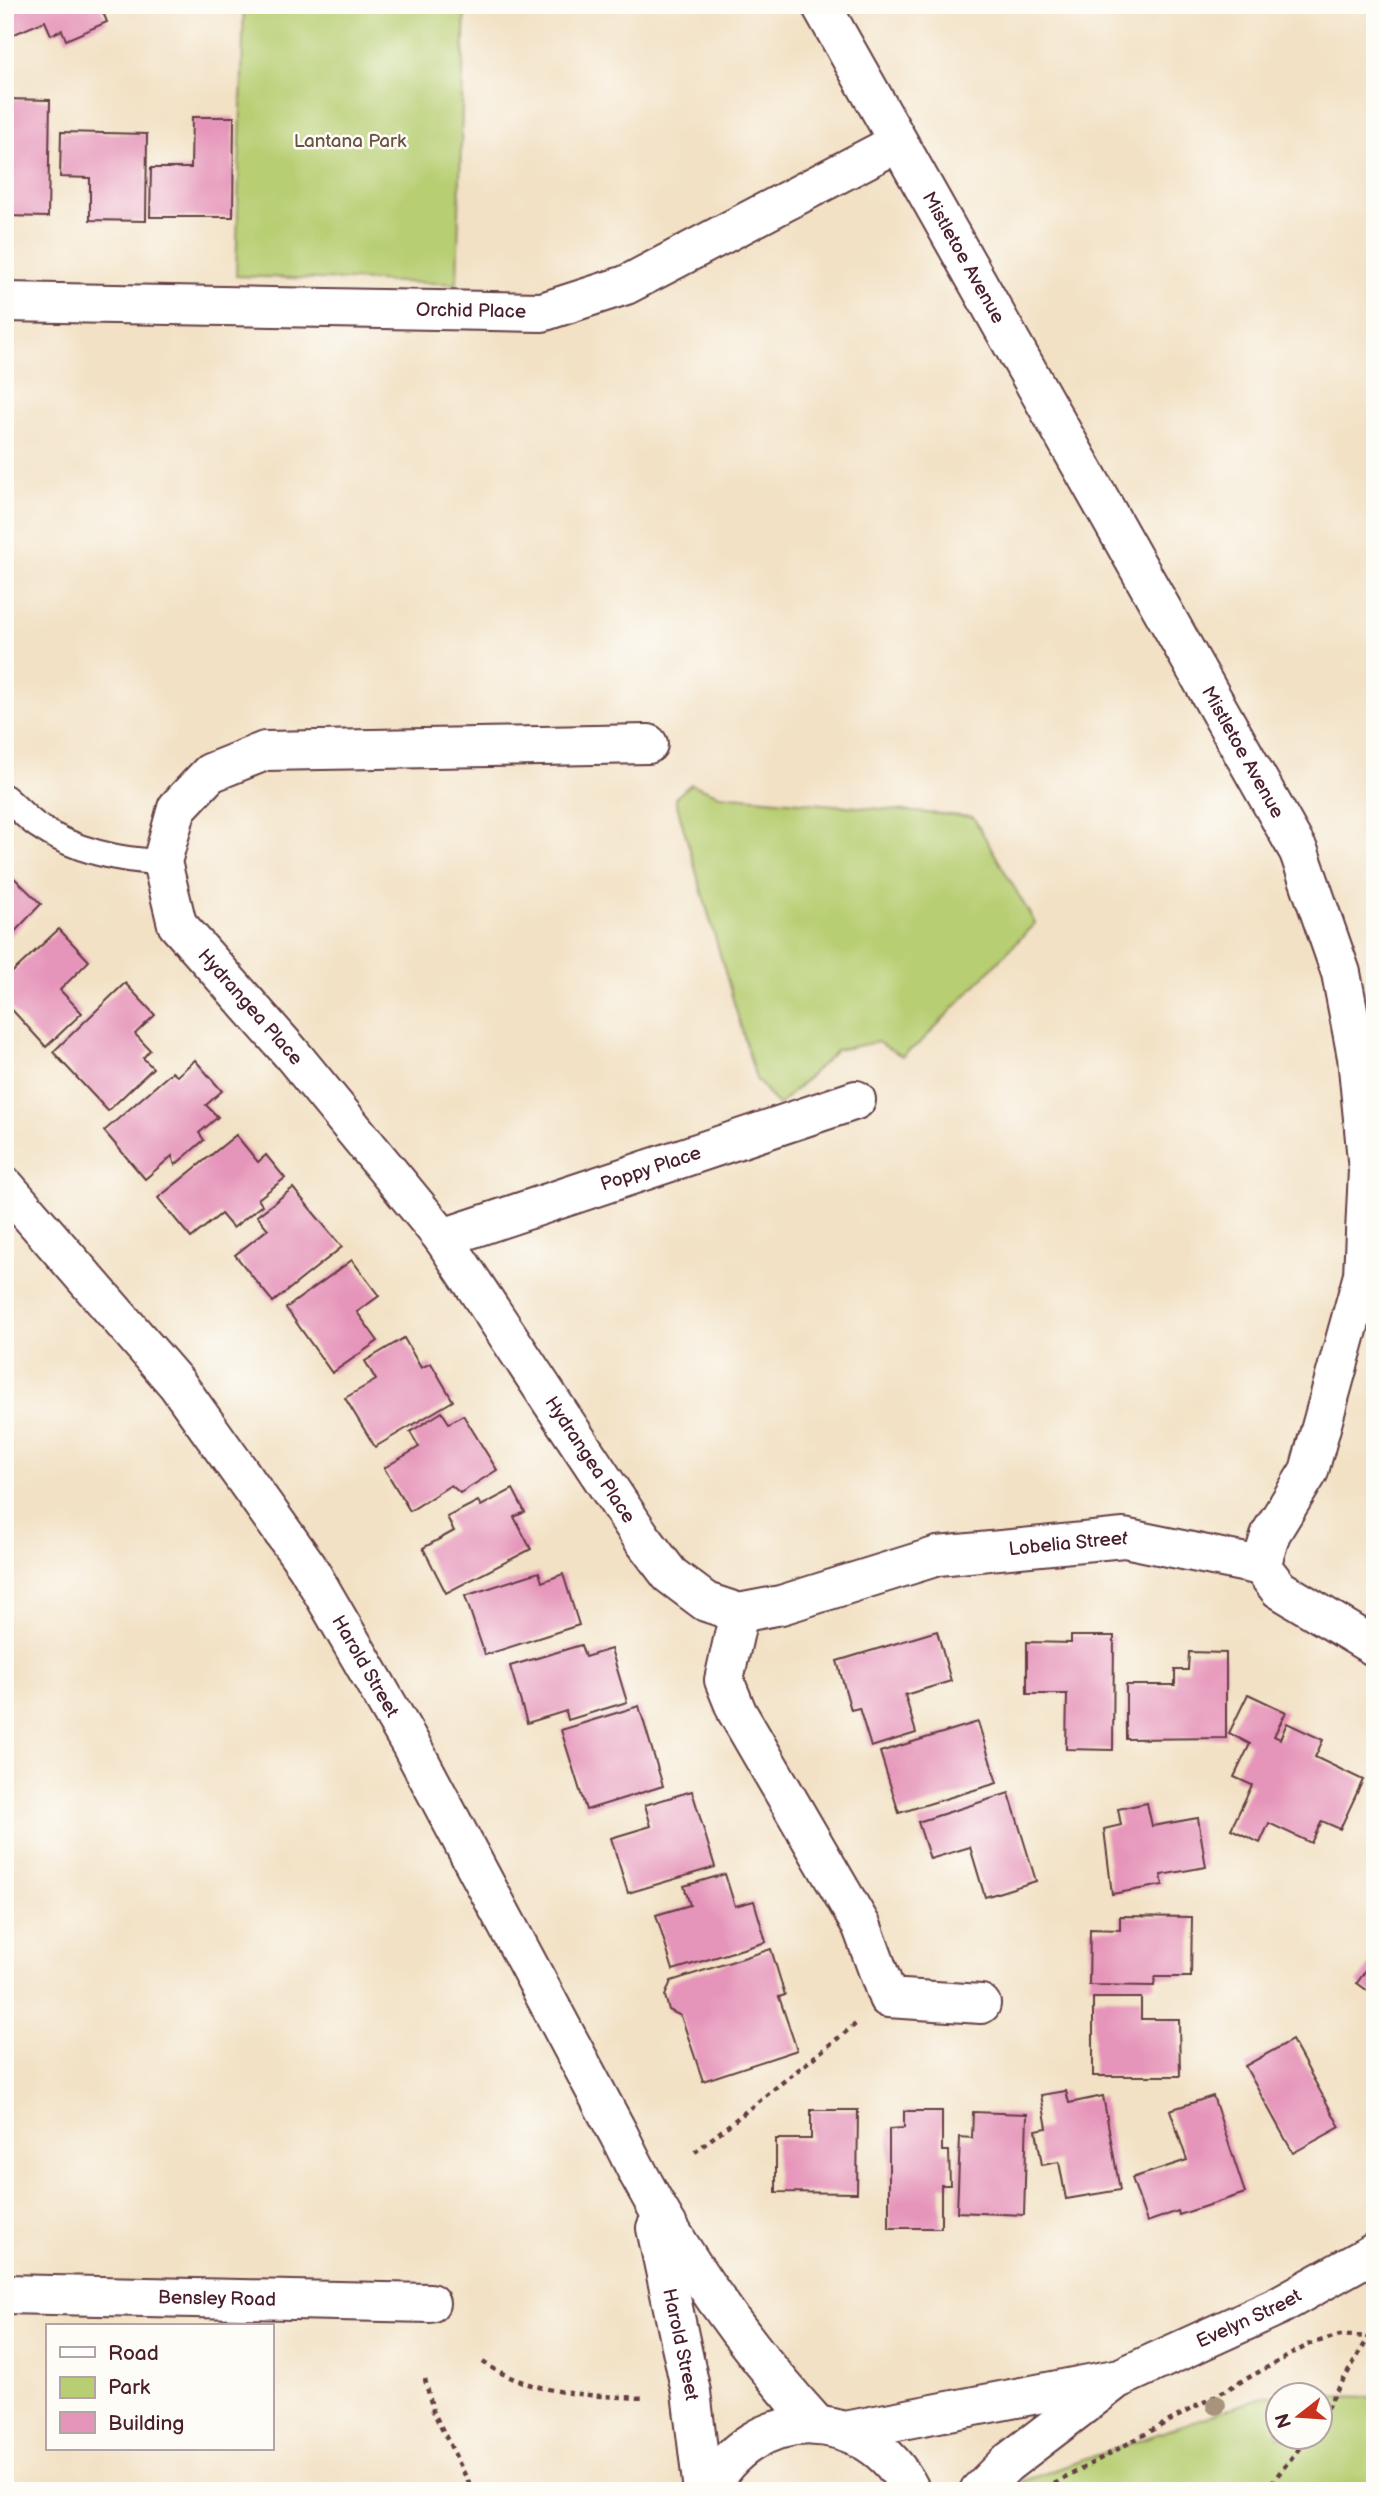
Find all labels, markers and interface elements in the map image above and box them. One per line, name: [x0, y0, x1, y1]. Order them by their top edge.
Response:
park label: Lantana Park: [294, 130, 407, 153]
street label: Mistletoe Avenue: [917, 188, 1010, 328]
street label: Orchid Place: [416, 298, 526, 323]
street label: Mistletoe Avenue: [1196, 682, 1289, 822]
street label: Hydrangea Place: [193, 944, 308, 1070]
street label: Poppy Place: [597, 1141, 704, 1196]
street label: Hydrangea Place: [540, 1392, 640, 1528]
street label: Lobelia Street: [1008, 1526, 1130, 1561]
street label: Harold Street: [327, 1611, 404, 1722]
street label: Evelyn Street: [1193, 2284, 1306, 2353]
street label: Bensley Road: [158, 2286, 276, 2311]
street label: Harold Street: [658, 2286, 703, 2402]
legend: [46, 2324, 273, 2450]
text: Road: [108, 2341, 159, 2366]
text: Park: [108, 2375, 151, 2400]
north arrow: [1264, 2380, 1334, 2450]
text: N: [1271, 2410, 1297, 2431]
text: Building: [108, 2411, 184, 2436]

